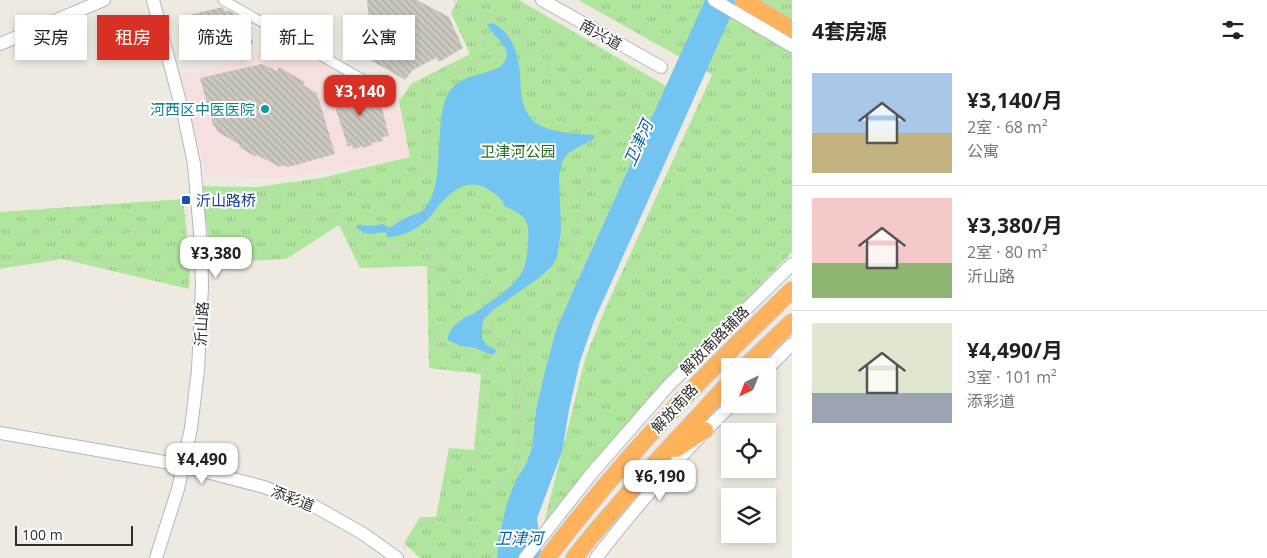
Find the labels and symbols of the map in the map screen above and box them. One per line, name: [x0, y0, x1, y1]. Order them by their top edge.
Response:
street label: 南兴道: [576, 14, 626, 54]
pin: ¥3,140: [319, 74, 401, 117]
place label: 河西区中医医院: [150, 99, 255, 119]
marker: 河西区中医医院: [259, 103, 271, 115]
water label: 卫津河: [618, 114, 659, 169]
park label: 卫津河公园: [480, 141, 556, 161]
place label: 沂山路桥: [196, 190, 256, 210]
marker: 沂山路桥: [180, 194, 192, 206]
pin: ¥3,380: [175, 236, 257, 279]
street label: 沂山路: [190, 301, 212, 347]
street label: 解放南路辅路: [675, 301, 753, 379]
north arrow: [721, 358, 776, 412]
street label: 解放南路: [646, 379, 702, 437]
pin: ¥4,490: [161, 442, 243, 485]
pin: ¥6,190: [619, 460, 701, 502]
street label: 添彩道: [268, 480, 318, 516]
scale bar: [15, 523, 132, 546]
water label: 卫津河: [495, 527, 546, 549]

